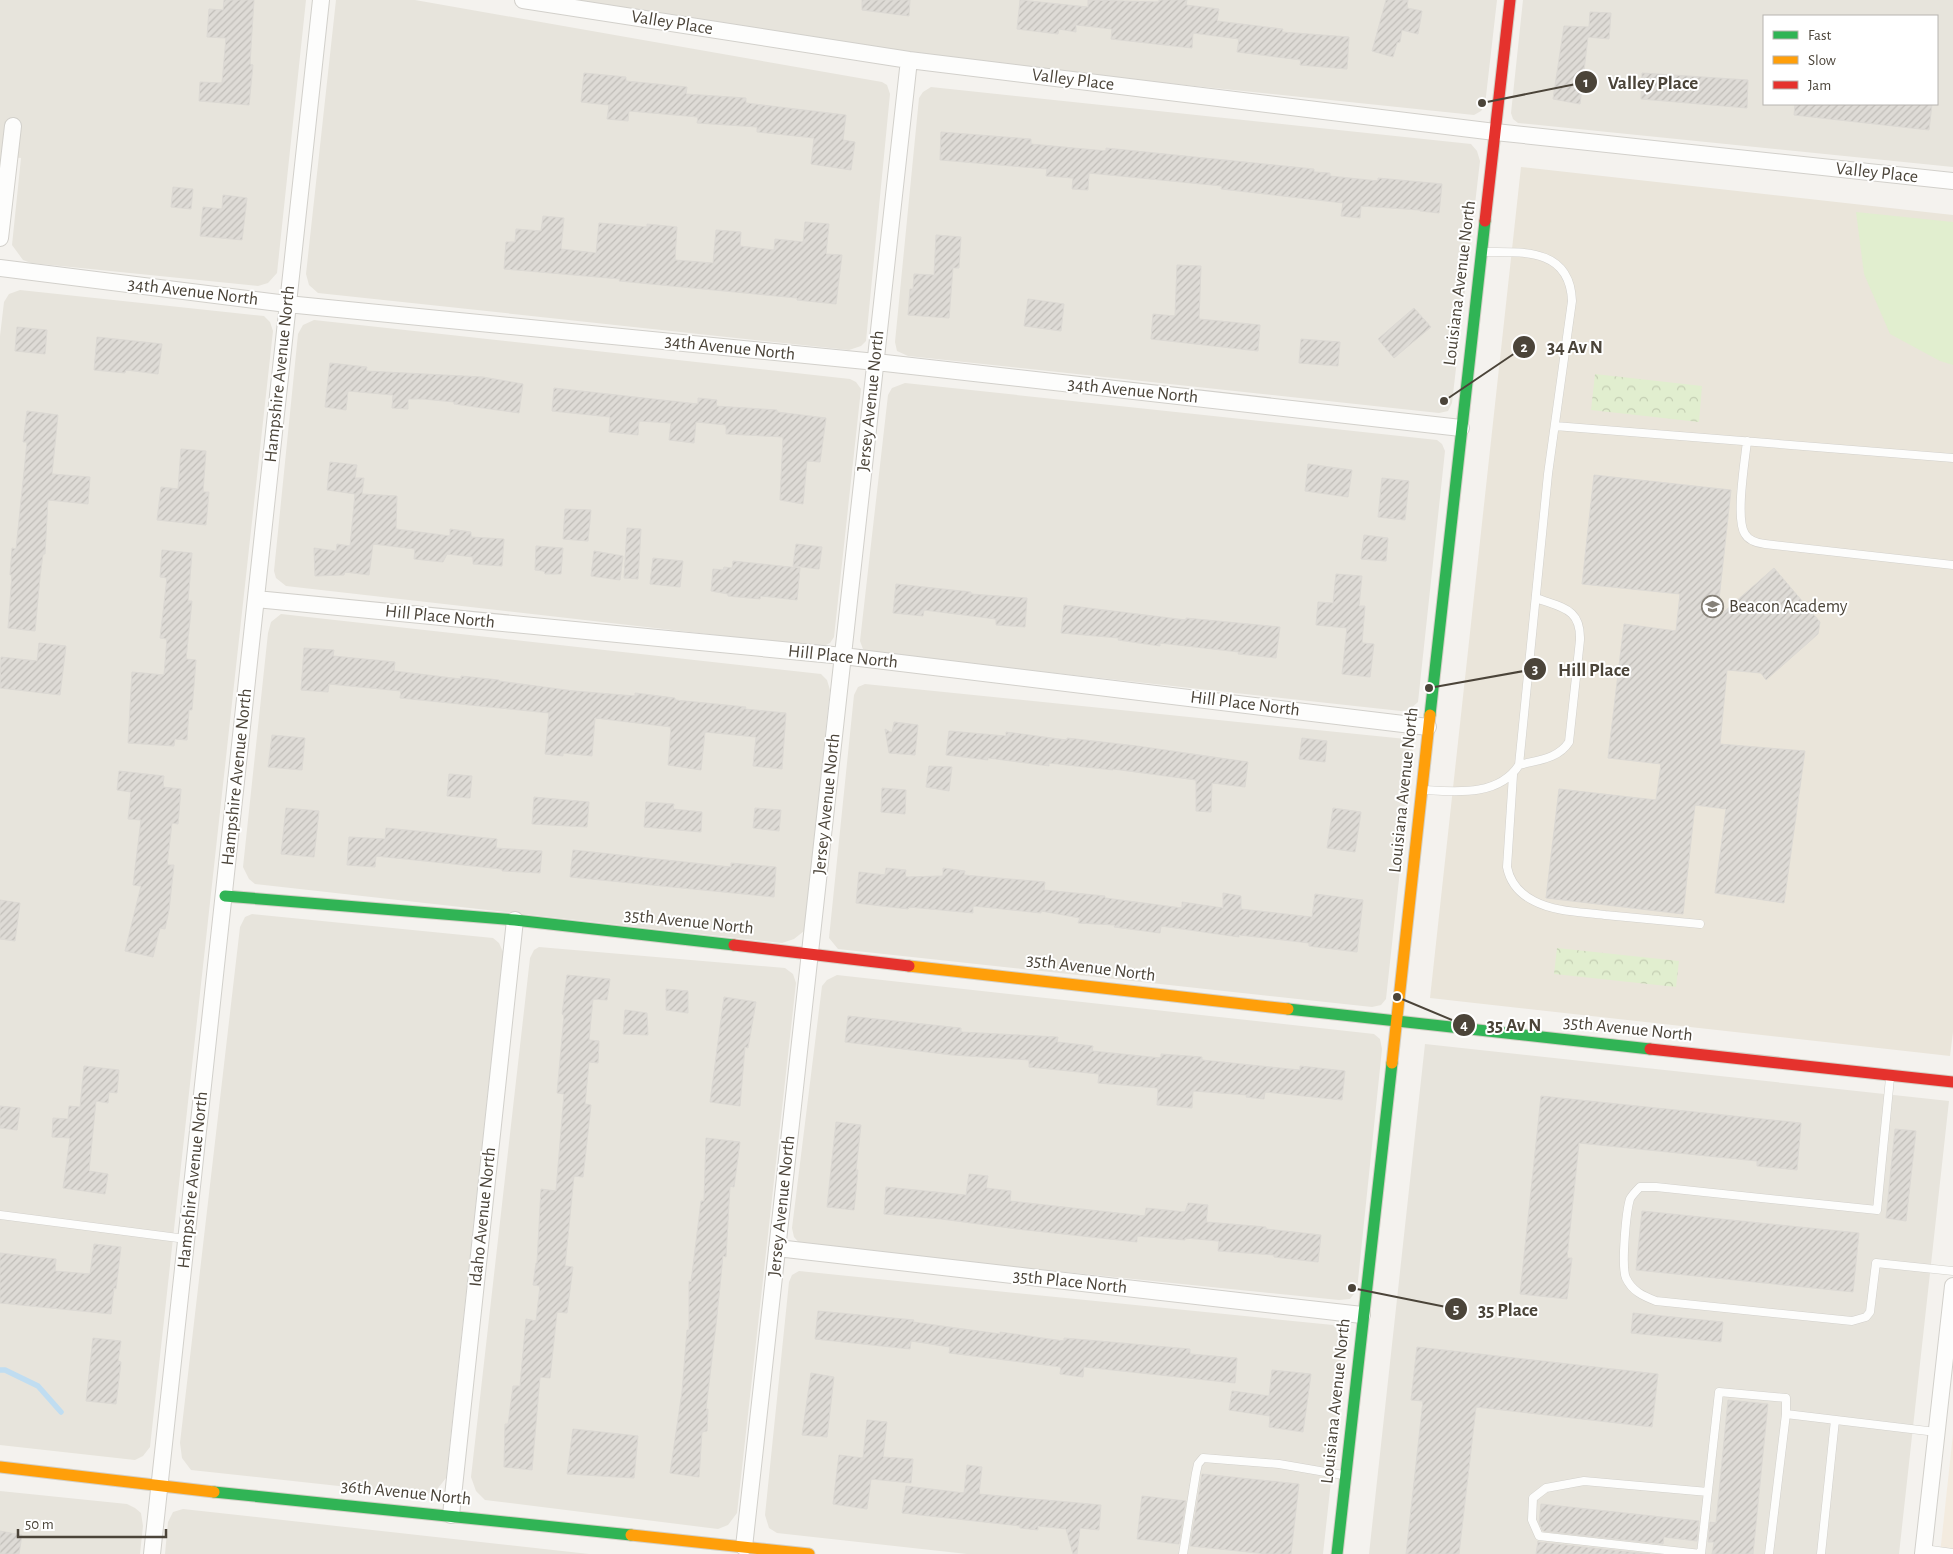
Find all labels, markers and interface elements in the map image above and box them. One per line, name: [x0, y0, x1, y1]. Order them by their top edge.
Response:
street label: Valley Place: [630, 8, 714, 38]
legend: [1763, 15, 1938, 105]
text: Fast: [1808, 28, 1832, 43]
text: Slow: [1808, 53, 1836, 68]
callout: Valley Place: [1573, 65, 1709, 99]
street label: Valley Place: [1031, 66, 1115, 94]
text: Valley Place: [1608, 74, 1698, 93]
text: 1: [1583, 75, 1589, 90]
text: Jam: [1808, 78, 1831, 93]
street label: Valley Place: [1835, 160, 1919, 186]
street label: Louisiana Avenue North: [1441, 199, 1479, 367]
street label: 34th Avenue North: [127, 275, 259, 309]
street label: Hampshire Avenue North: [262, 285, 298, 463]
street label: Jersey Avenue North: [855, 329, 887, 473]
callout: 34 Av N: [1512, 330, 1613, 364]
street label: 34th Avenue North: [664, 332, 796, 364]
text: 34 Av N: [1547, 338, 1603, 357]
text: 2: [1520, 340, 1528, 355]
street label: 34th Avenue North: [1067, 375, 1199, 407]
school or university icon: Beacon Academy: [1701, 595, 1725, 619]
place label: Beacon Academy: [1729, 598, 1848, 616]
street label: Hill Place North: [384, 602, 496, 632]
street label: Hill Place North: [787, 642, 899, 672]
callout: Hill Place: [1523, 652, 1640, 686]
text: Hill Place: [1558, 661, 1630, 680]
text: 3: [1532, 662, 1538, 677]
street label: Hampshire Avenue North: [219, 688, 255, 866]
street label: Hill Place North: [1189, 688, 1301, 720]
street label: Louisiana Avenue North: [1386, 706, 1422, 874]
street label: Jersey Avenue North: [811, 732, 843, 876]
street label: 35th Avenue North: [623, 906, 755, 938]
street label: 35th Avenue North: [1025, 951, 1157, 985]
callout: 35 Av N: [1451, 1008, 1551, 1042]
street label: 35th Avenue North: [1562, 1013, 1694, 1045]
text: 35 Av N: [1487, 1016, 1541, 1035]
text: 4: [1460, 1018, 1468, 1033]
street label: Hampshire Avenue North: [175, 1091, 211, 1269]
street label: Jersey Avenue North: [766, 1134, 798, 1278]
street label: Idaho Avenue North: [467, 1146, 499, 1288]
street label: 35th Place North: [1012, 1267, 1128, 1297]
callout: 35 Place: [1443, 1292, 1548, 1326]
text: 35 Place: [1478, 1301, 1538, 1320]
text: 5: [1453, 1302, 1459, 1317]
street label: Louisiana Avenue North: [1318, 1317, 1354, 1485]
street label: 36th Avenue North: [340, 1477, 472, 1509]
scale bar: [18, 1506, 165, 1538]
text: 50 m: [25, 1517, 54, 1532]

